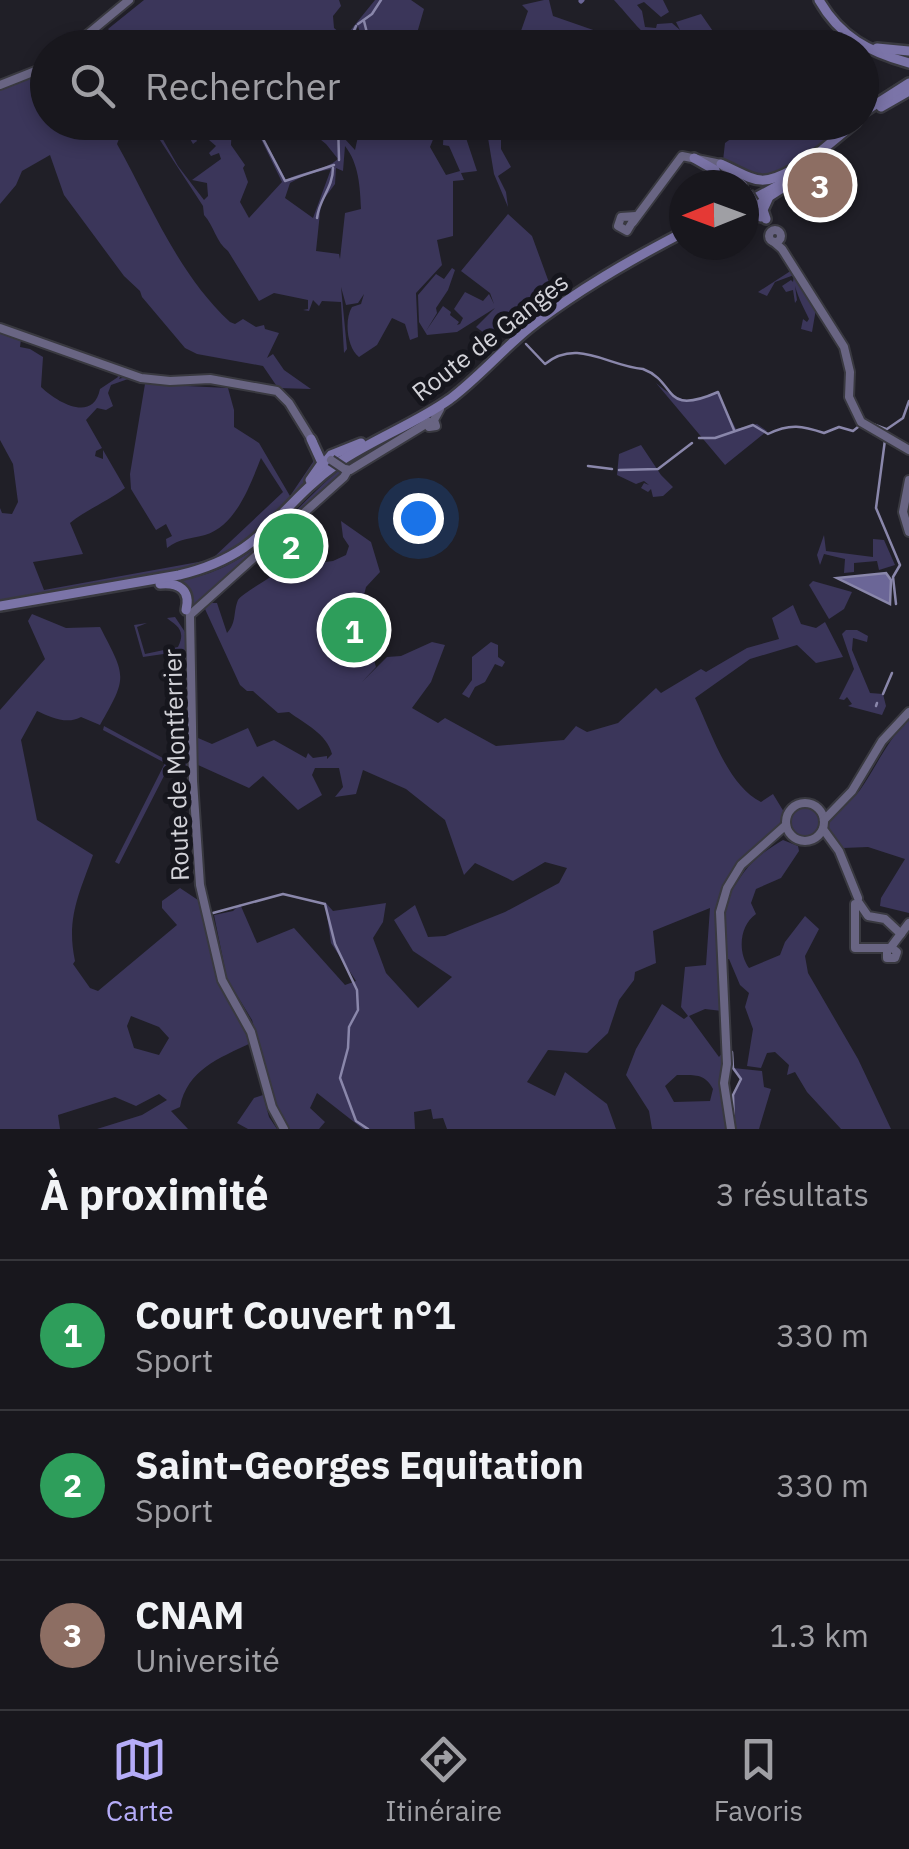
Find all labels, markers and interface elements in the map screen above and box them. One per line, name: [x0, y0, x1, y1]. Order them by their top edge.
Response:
search box: [30, 30, 879, 140]
icon: search: [65, 58, 120, 113]
text: Rechercher: [145, 61, 340, 110]
pin: 3: [788, 148, 852, 222]
north arrow: [669, 170, 759, 260]
street label: Route de Ganges: [405, 265, 575, 408]
your location: [393, 493, 444, 544]
pin: 2: [258, 508, 324, 584]
pin: 1: [322, 592, 386, 668]
street label: Route de Montferrier: [155, 648, 196, 882]
text: À proximité: [40, 1167, 269, 1222]
text: 3 résultats: [716, 1173, 869, 1215]
text: Court Couvert n°1: [135, 1290, 456, 1339]
text: 1: [63, 1314, 82, 1356]
text: 330 m: [776, 1314, 869, 1356]
text: Sport: [135, 1339, 213, 1381]
text: Saint-Georges Equitation: [135, 1440, 584, 1489]
text: 2: [63, 1464, 82, 1506]
text: 330 m: [776, 1464, 869, 1506]
text: Sport: [135, 1489, 213, 1531]
text: CNAM: [135, 1590, 244, 1639]
text: 3: [63, 1614, 82, 1656]
text: 1.3 km: [770, 1614, 869, 1656]
text: Université: [135, 1639, 280, 1681]
tab: Carte: [106, 1732, 174, 1829]
tab: Itinéraire: [385, 1732, 502, 1829]
tab: Favoris: [714, 1732, 803, 1829]

